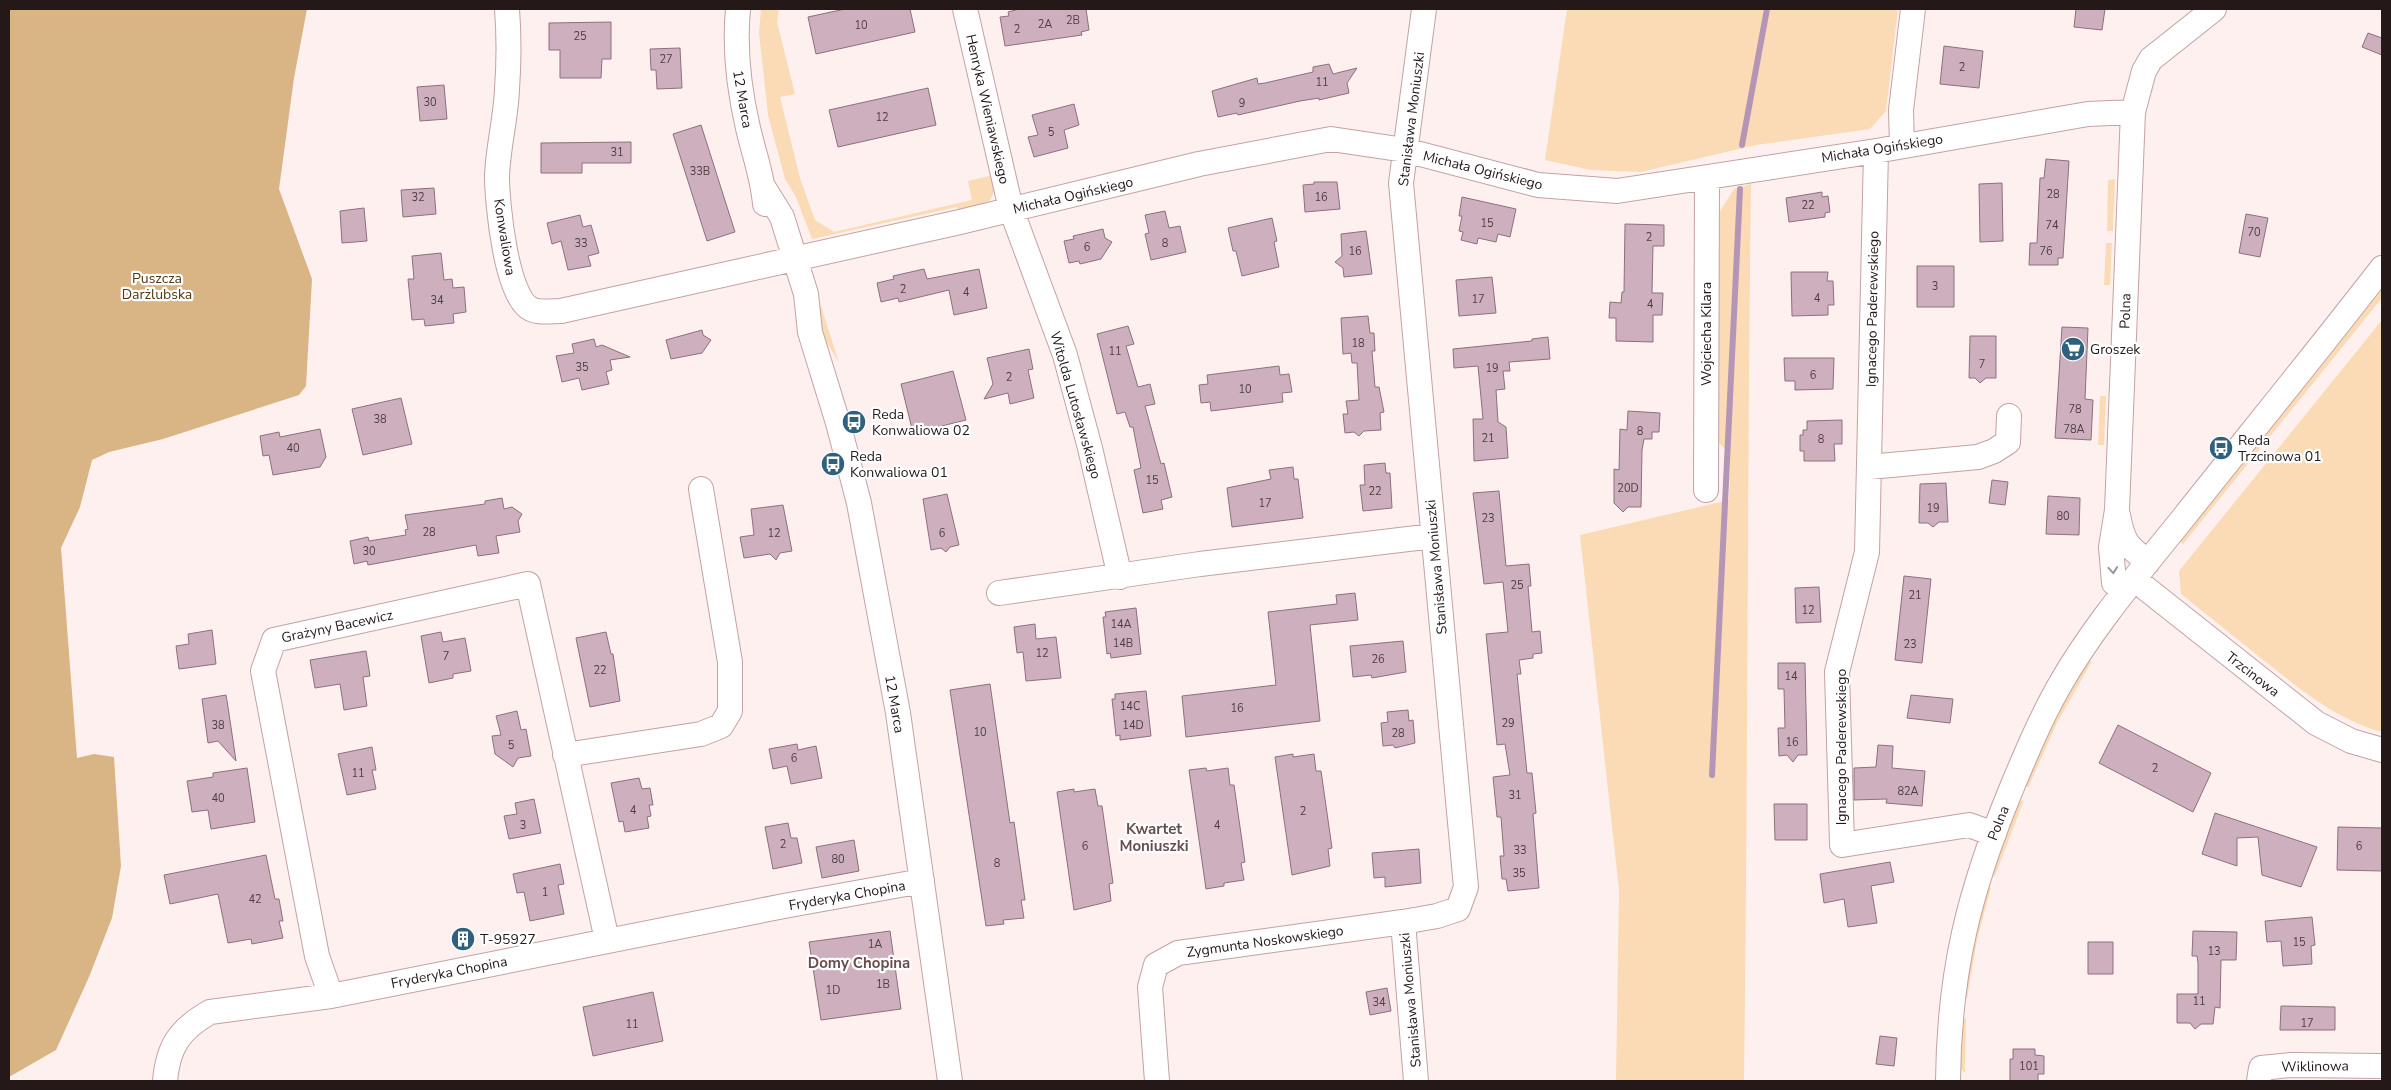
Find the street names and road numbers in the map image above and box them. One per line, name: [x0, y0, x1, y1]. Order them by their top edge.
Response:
street label: Henryka Wieniawskiego: [961, 32, 1014, 186]
street label: Stanisława Moniuszki: [1394, 51, 1429, 187]
street label: 12 Marca: [728, 69, 757, 130]
street label: Michała Ogińskiego: [1820, 129, 1944, 167]
street label: Michała Ogińskiego: [1421, 146, 1545, 195]
street label: Michała Ogińskiego: [1011, 172, 1135, 219]
street label: Konwaliowa: [489, 197, 520, 277]
street label: Ignacego Paderewskiego: [1862, 230, 1883, 387]
street label: Wojciecha Kilara: [1697, 282, 1716, 386]
street label: Polna: [2115, 293, 2136, 329]
street label: Witolda Lutosławskiego: [1045, 329, 1106, 481]
street label: Stanisława Moniuszki: [1421, 499, 1452, 635]
street label: Grażyny Bacewicz: [280, 605, 395, 648]
street label: Trzcinowa: [2222, 647, 2283, 701]
street label: Ignacego Paderewskiego: [1832, 669, 1851, 825]
street label: 12 Marca: [880, 674, 909, 735]
street label: Polna: [1983, 803, 2014, 843]
street label: Fryderyka Chopina: [787, 876, 907, 915]
street label: Zygmunta Noskowskiego: [1185, 921, 1345, 962]
street label: Stanisława Moniuszki: [1395, 932, 1426, 1068]
street label: Fryderyka Chopina: [389, 952, 509, 993]
street label: Wiklinowa: [2281, 1056, 2349, 1077]

